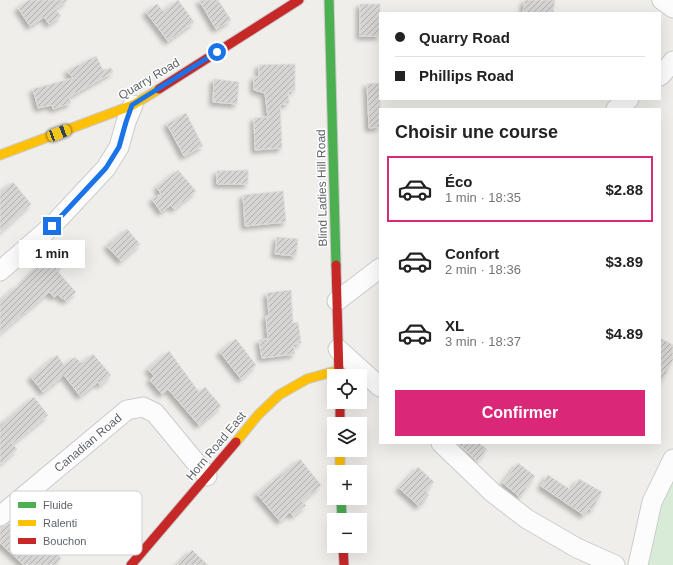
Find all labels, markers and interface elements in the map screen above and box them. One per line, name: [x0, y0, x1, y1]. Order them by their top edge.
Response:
text: Quarry Road: [419, 29, 510, 46]
route start: [208, 43, 226, 61]
street label: Quarry Road: [116, 55, 182, 103]
text: Phillips Road: [419, 67, 514, 84]
text: Choisir une course: [395, 122, 558, 142]
car: [46, 123, 72, 143]
street label: Blind Ladies Hill Road: [314, 129, 330, 247]
icon: car: [397, 171, 433, 207]
text: Éco: [445, 173, 473, 190]
text: $2.88: [605, 181, 643, 198]
text: 1 min · 18:35: [445, 190, 521, 205]
route end: [43, 217, 61, 235]
callout: 1 min: [19, 240, 85, 268]
icon: car: [397, 243, 433, 279]
text: Confort: [445, 245, 499, 262]
text: 1 min: [35, 246, 69, 261]
text: $3.89: [605, 253, 643, 270]
text: 2 min · 18:36: [445, 262, 521, 277]
icon: car: [397, 315, 433, 351]
text: XL: [445, 317, 464, 334]
text: $4.89: [605, 325, 643, 342]
text: 3 min · 18:37: [445, 334, 521, 349]
map controls: [327, 369, 367, 553]
button: locate: [327, 369, 367, 409]
button: Confirmer: [395, 390, 645, 436]
street label: Horn Road East: [183, 408, 249, 483]
street label: Canadian Road: [52, 411, 124, 475]
button: layers: [327, 417, 367, 457]
button: +: [327, 465, 367, 505]
legend: [10, 491, 142, 555]
text: Fluide: [43, 499, 73, 511]
button: −: [327, 513, 367, 553]
text: Ralenti: [43, 517, 77, 529]
text: Bouchon: [43, 535, 86, 547]

